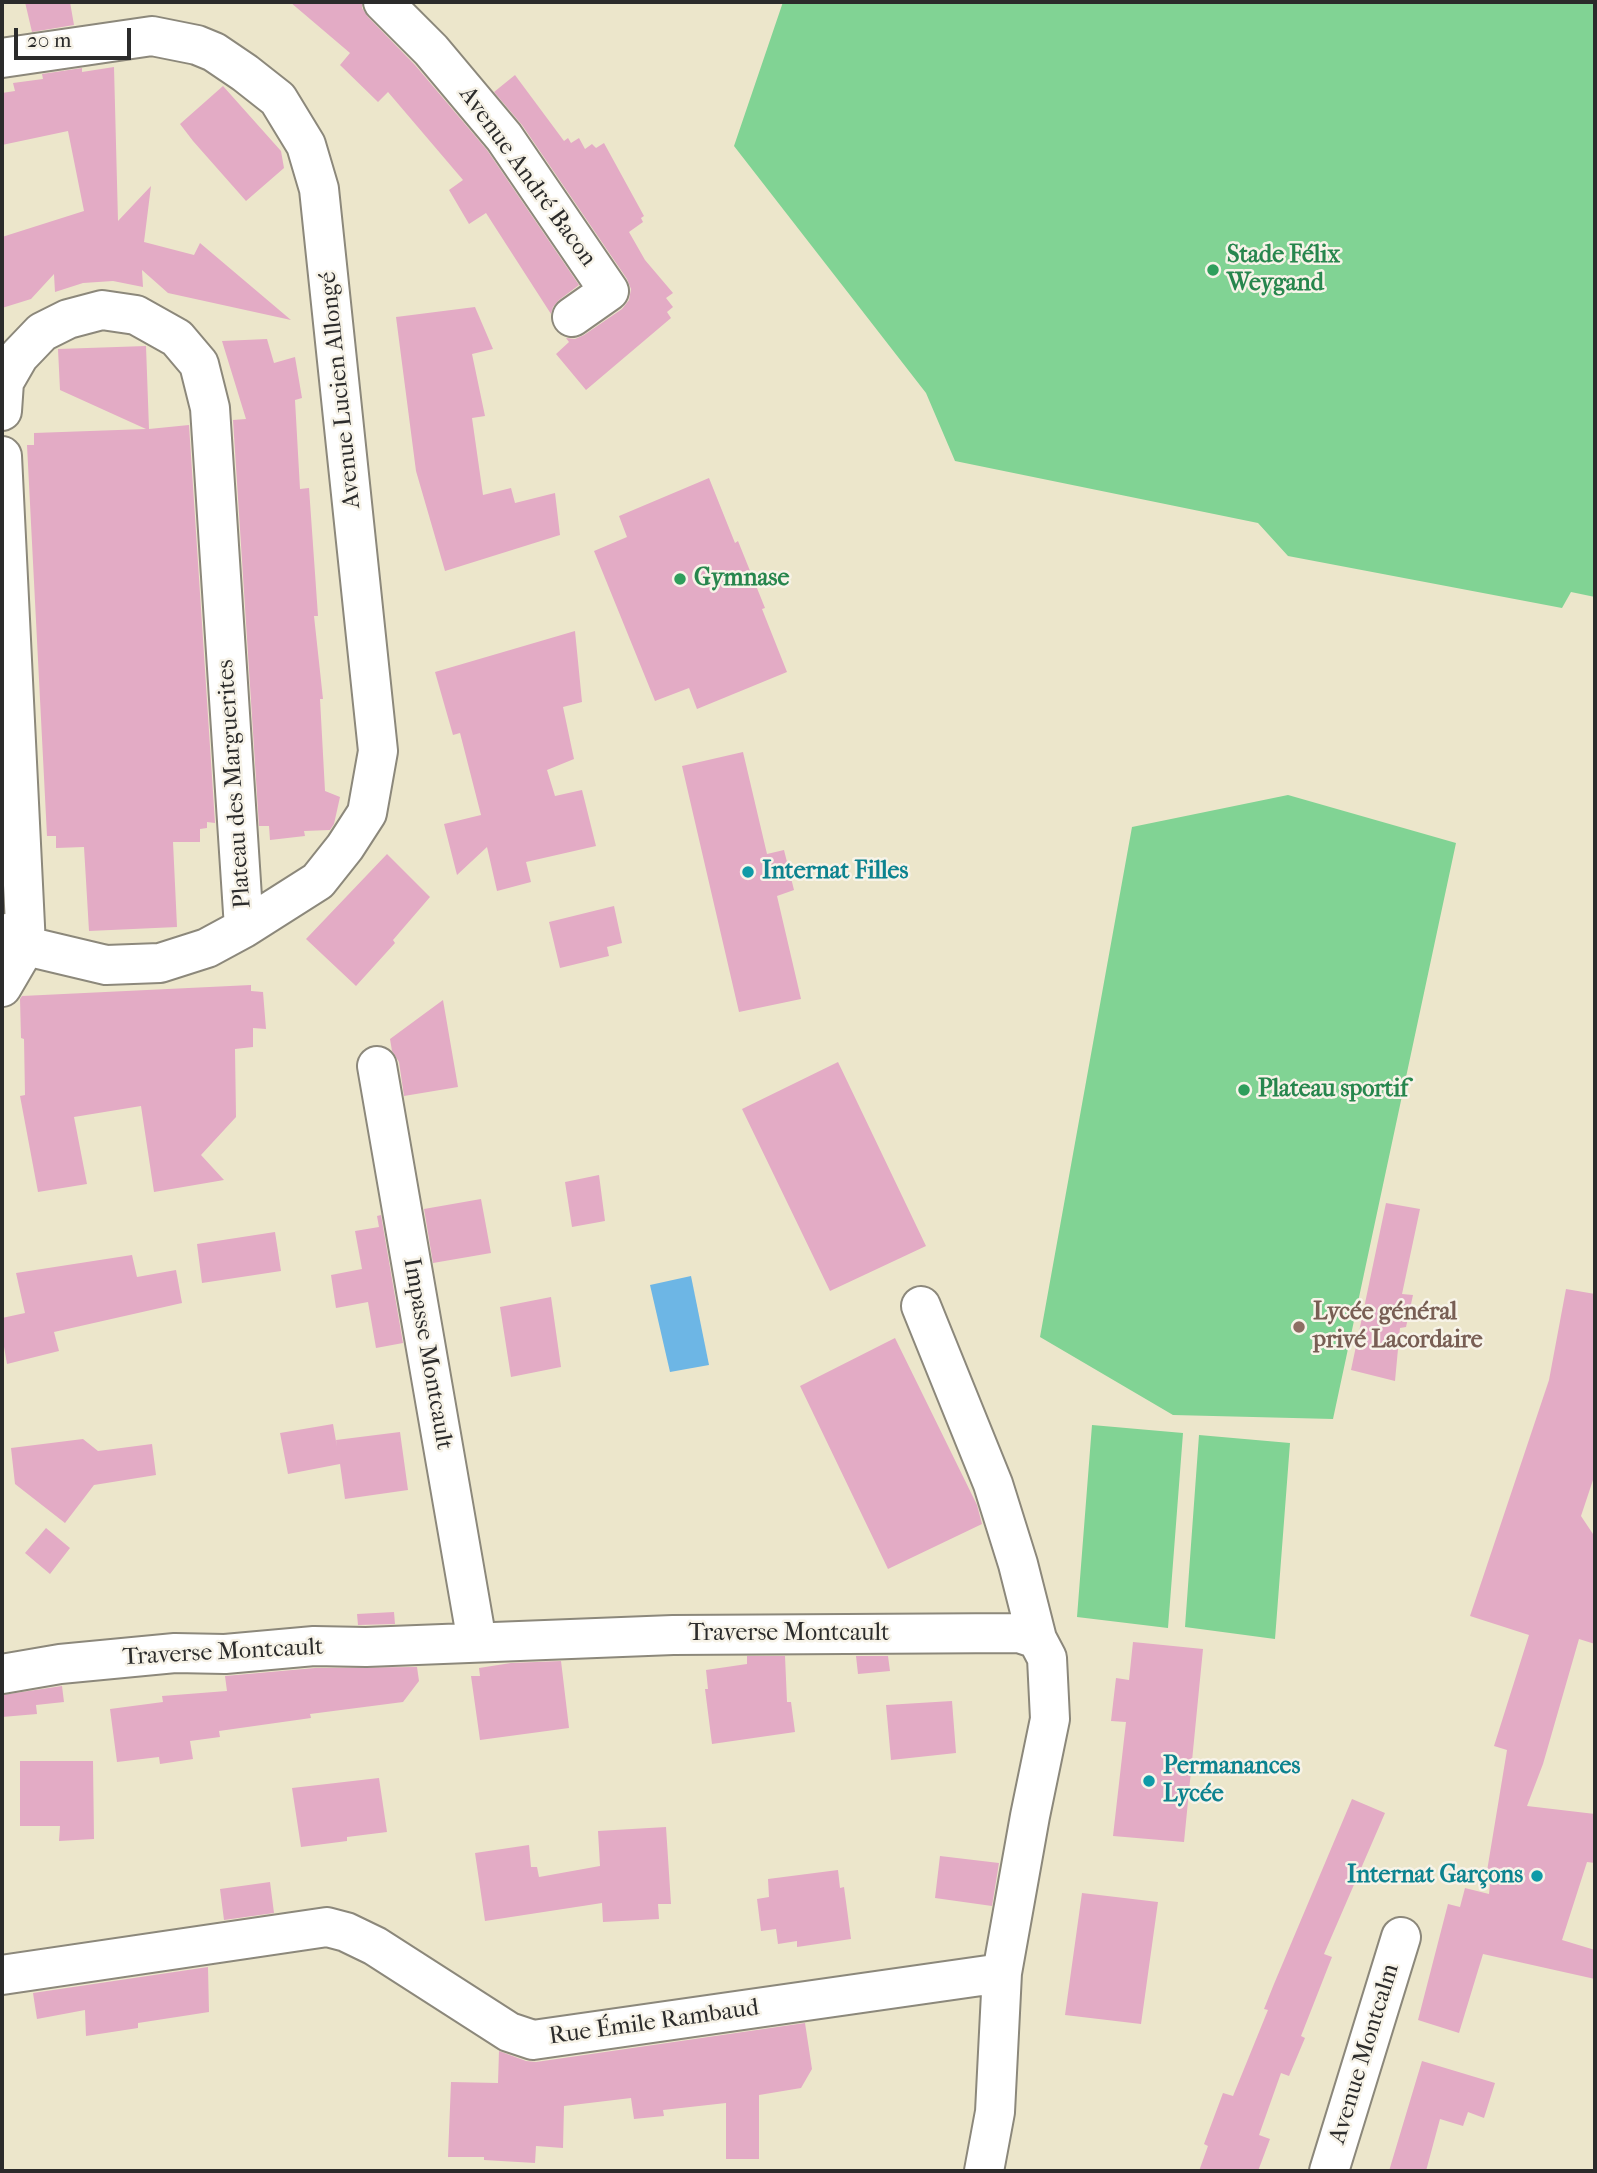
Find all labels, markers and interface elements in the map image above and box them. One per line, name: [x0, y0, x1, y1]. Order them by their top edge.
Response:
scale bar: [18, 14, 135, 58]
text: 20 m: [27, 28, 71, 52]
street label: Avenue André Bacon: [452, 81, 602, 273]
place label: Stade Félix Weygand: [1227, 242, 1340, 298]
marker: Stade Félix Weygand: [1205, 262, 1221, 278]
street label: Avenue Lucien Allongé: [314, 270, 368, 510]
place label: Gymnase: [694, 565, 789, 593]
marker: Gymnase: [672, 571, 688, 587]
street label: Plateau des Marguerites: [212, 659, 258, 909]
place label: Internat Filles: [762, 858, 908, 886]
marker: Internat Filles: [740, 864, 756, 880]
place label: Plateau sportif: [1258, 1076, 1408, 1104]
marker: Plateau sportif: [1236, 1082, 1252, 1098]
street label: Impasse Montcault: [396, 1256, 458, 1452]
place label: Lycée général privé Lacordaire: [1313, 1299, 1483, 1355]
marker: Lycée général privé Lacordaire: [1291, 1319, 1307, 1335]
street label: Traverse Montcault: [688, 1620, 890, 1648]
street label: Traverse Montcault: [122, 1633, 324, 1673]
place label: Permanances Lycée: [1163, 1753, 1300, 1809]
marker: Permanances Lycée: [1141, 1773, 1157, 1789]
place label: Internat Garçons: [1347, 1862, 1523, 1890]
marker: Internat Garçons: [1529, 1868, 1545, 1884]
street label: Avenue Montcalm: [1324, 1960, 1406, 2148]
street label: Rue Émile Rambaud: [547, 1994, 761, 2052]

